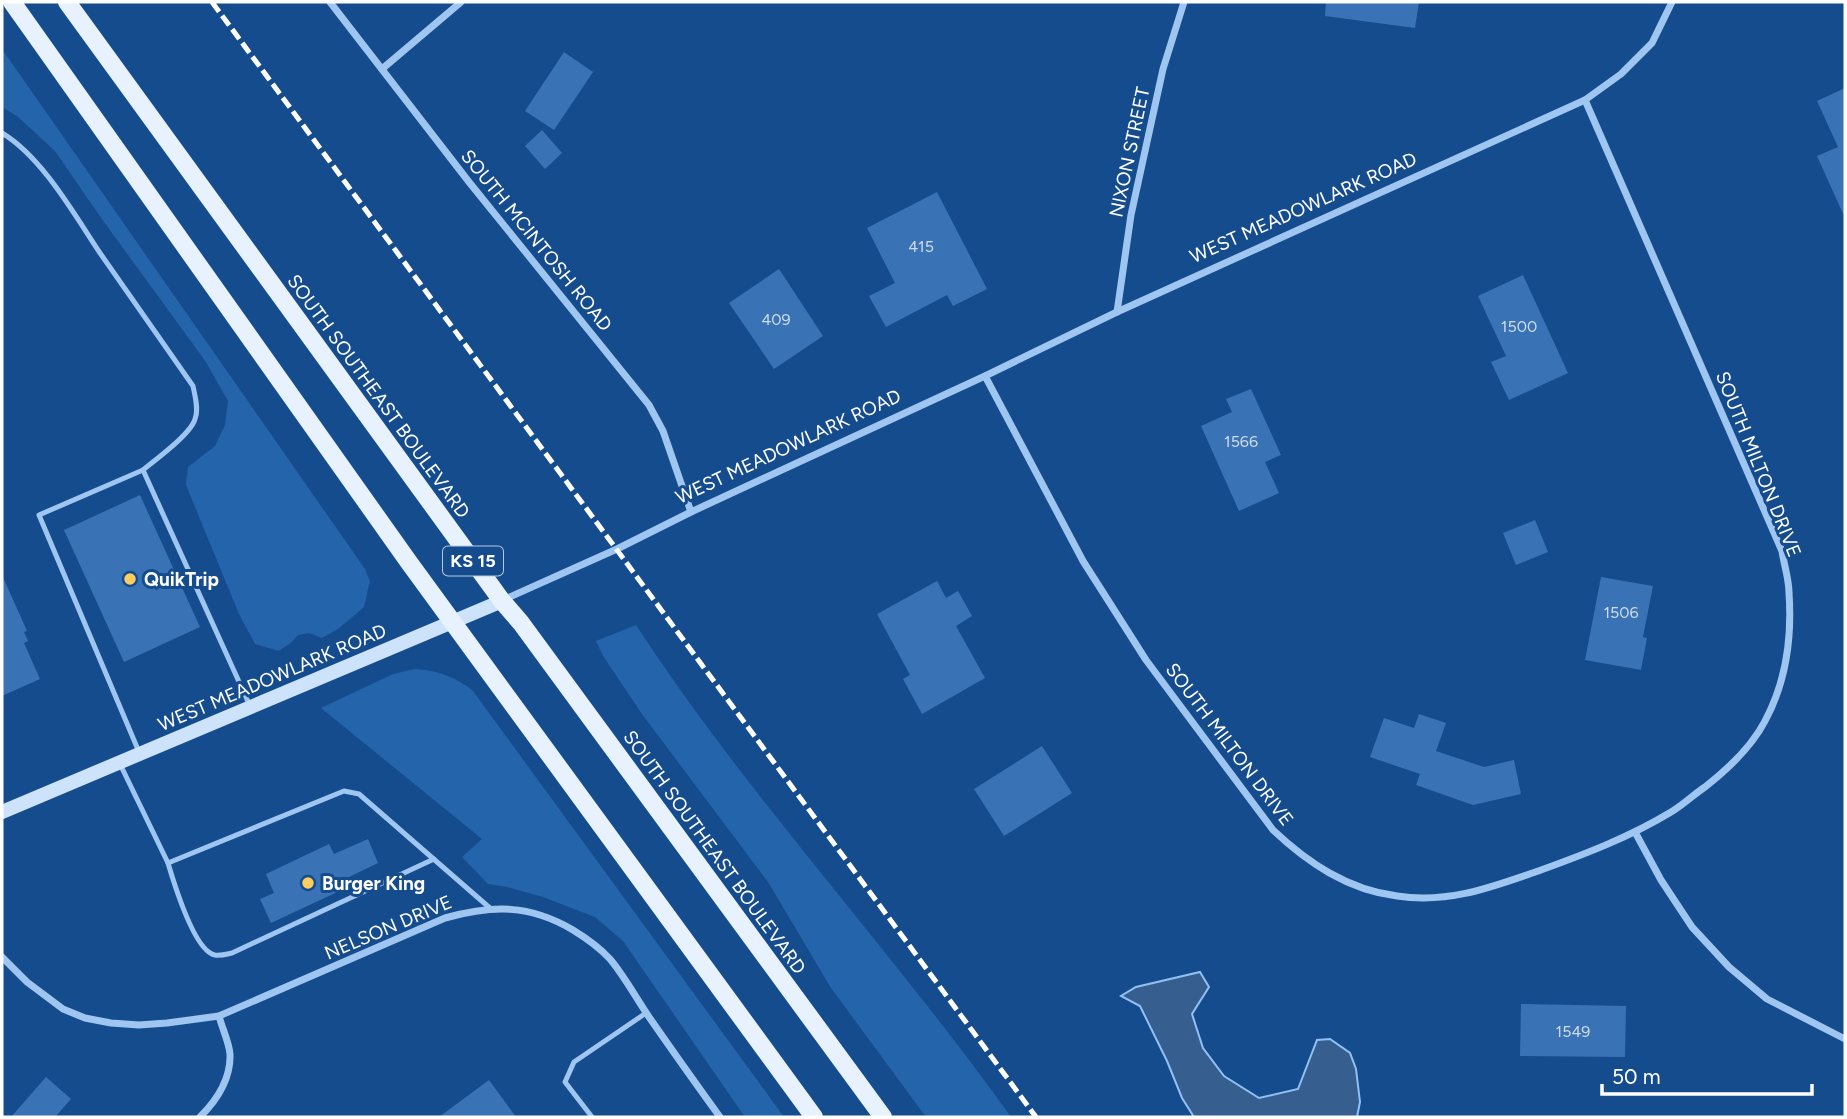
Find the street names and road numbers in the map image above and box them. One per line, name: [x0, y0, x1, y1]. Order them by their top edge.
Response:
street label: NIXON STREET: [1104, 84, 1155, 219]
street label: SOUTH MCINTOSH ROAD: [456, 145, 617, 336]
street label: WEST MEADOWLARK ROAD: [1186, 147, 1420, 268]
street label: SOUTH SOUTHEAST BOULEVARD: [282, 270, 475, 523]
street label: SOUTH MILTON DRIVE: [1711, 368, 1806, 560]
street label: WEST MEADOWLARK ROAD: [672, 384, 905, 509]
road number: KS 15: [443, 546, 503, 576]
street label: WEST MEADOWLARK ROAD: [155, 619, 390, 736]
street label: SOUTH MILTON DRIVE: [1161, 658, 1298, 830]
street label: SOUTH SOUTHEAST BOULEVARD: [618, 726, 811, 979]
street label: NELSON DRIVE: [321, 890, 455, 965]

